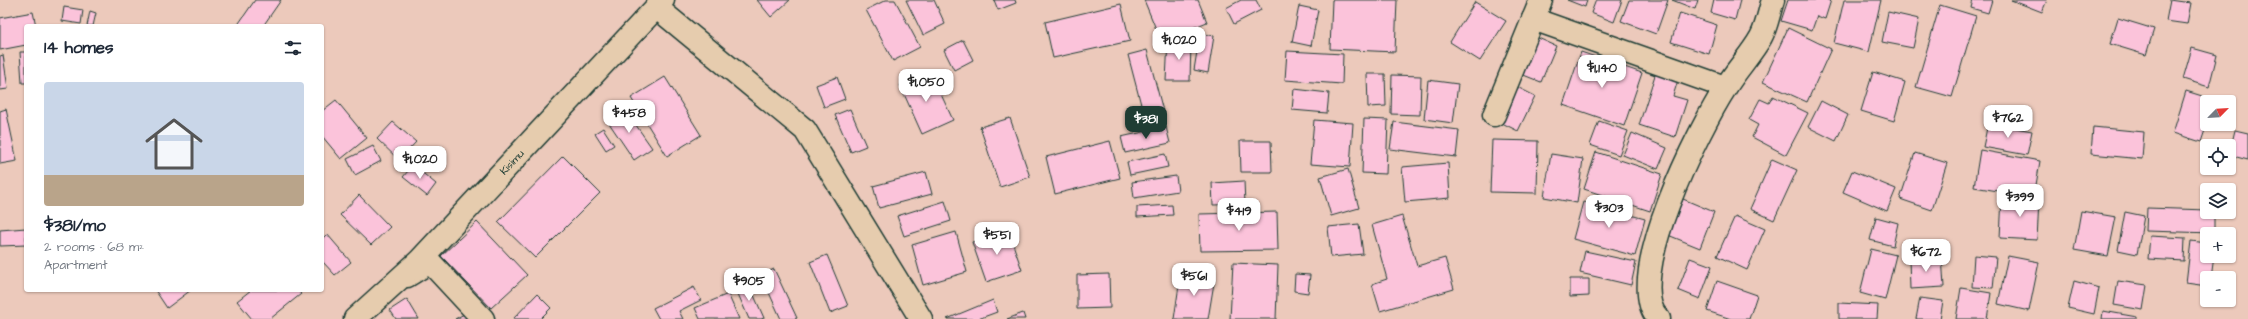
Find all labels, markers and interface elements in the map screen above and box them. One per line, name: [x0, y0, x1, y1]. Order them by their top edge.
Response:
pin: $1,020: [1146, 27, 1212, 61]
text: $1,020: [1161, 31, 1197, 49]
text: 14 homes: [44, 36, 114, 60]
icon: filters: [282, 37, 304, 59]
pin: $1,140: [1569, 55, 1635, 89]
text: $1,140: [1587, 59, 1617, 77]
pin: $1,050: [893, 69, 959, 103]
text: $1,050: [908, 73, 944, 91]
north arrow: [2200, 95, 2236, 131]
map controls: [2200, 95, 2236, 307]
pin: $458: [605, 100, 653, 134]
text: $458: [612, 104, 646, 122]
pin: $762: [1984, 105, 2032, 139]
pin: $381: [1122, 106, 1170, 140]
icon: home: [138, 108, 210, 180]
text: $762: [1993, 109, 2023, 127]
text: $381: [1134, 110, 1158, 128]
button: locate: [2200, 139, 2236, 175]
pin: $1,020: [387, 146, 453, 180]
street label: Kisimu: [496, 146, 528, 178]
text: $1,020: [402, 150, 438, 168]
button: layers: [2200, 183, 2236, 219]
pin: $399: [1996, 184, 2044, 218]
text: $399: [2006, 188, 2034, 206]
pin: $303: [1585, 195, 1633, 229]
pin: $419: [1215, 198, 1263, 232]
text: $303: [1595, 199, 1623, 217]
text: $419: [1226, 202, 1252, 220]
text: $381/mo: [44, 214, 106, 238]
pin: $551: [973, 222, 1021, 256]
text: $551: [983, 226, 1011, 244]
button: +: [2200, 227, 2236, 263]
text: 2 rooms · 68 m²: [44, 238, 144, 256]
pin: $672: [1902, 239, 1950, 273]
text: $672: [1911, 243, 1941, 261]
text: Apartment: [44, 256, 108, 274]
pin: $561: [1170, 263, 1218, 297]
text: $561: [1181, 267, 1207, 285]
pin: $905: [725, 268, 773, 302]
button: −: [2200, 271, 2236, 307]
text: $905: [733, 272, 765, 290]

